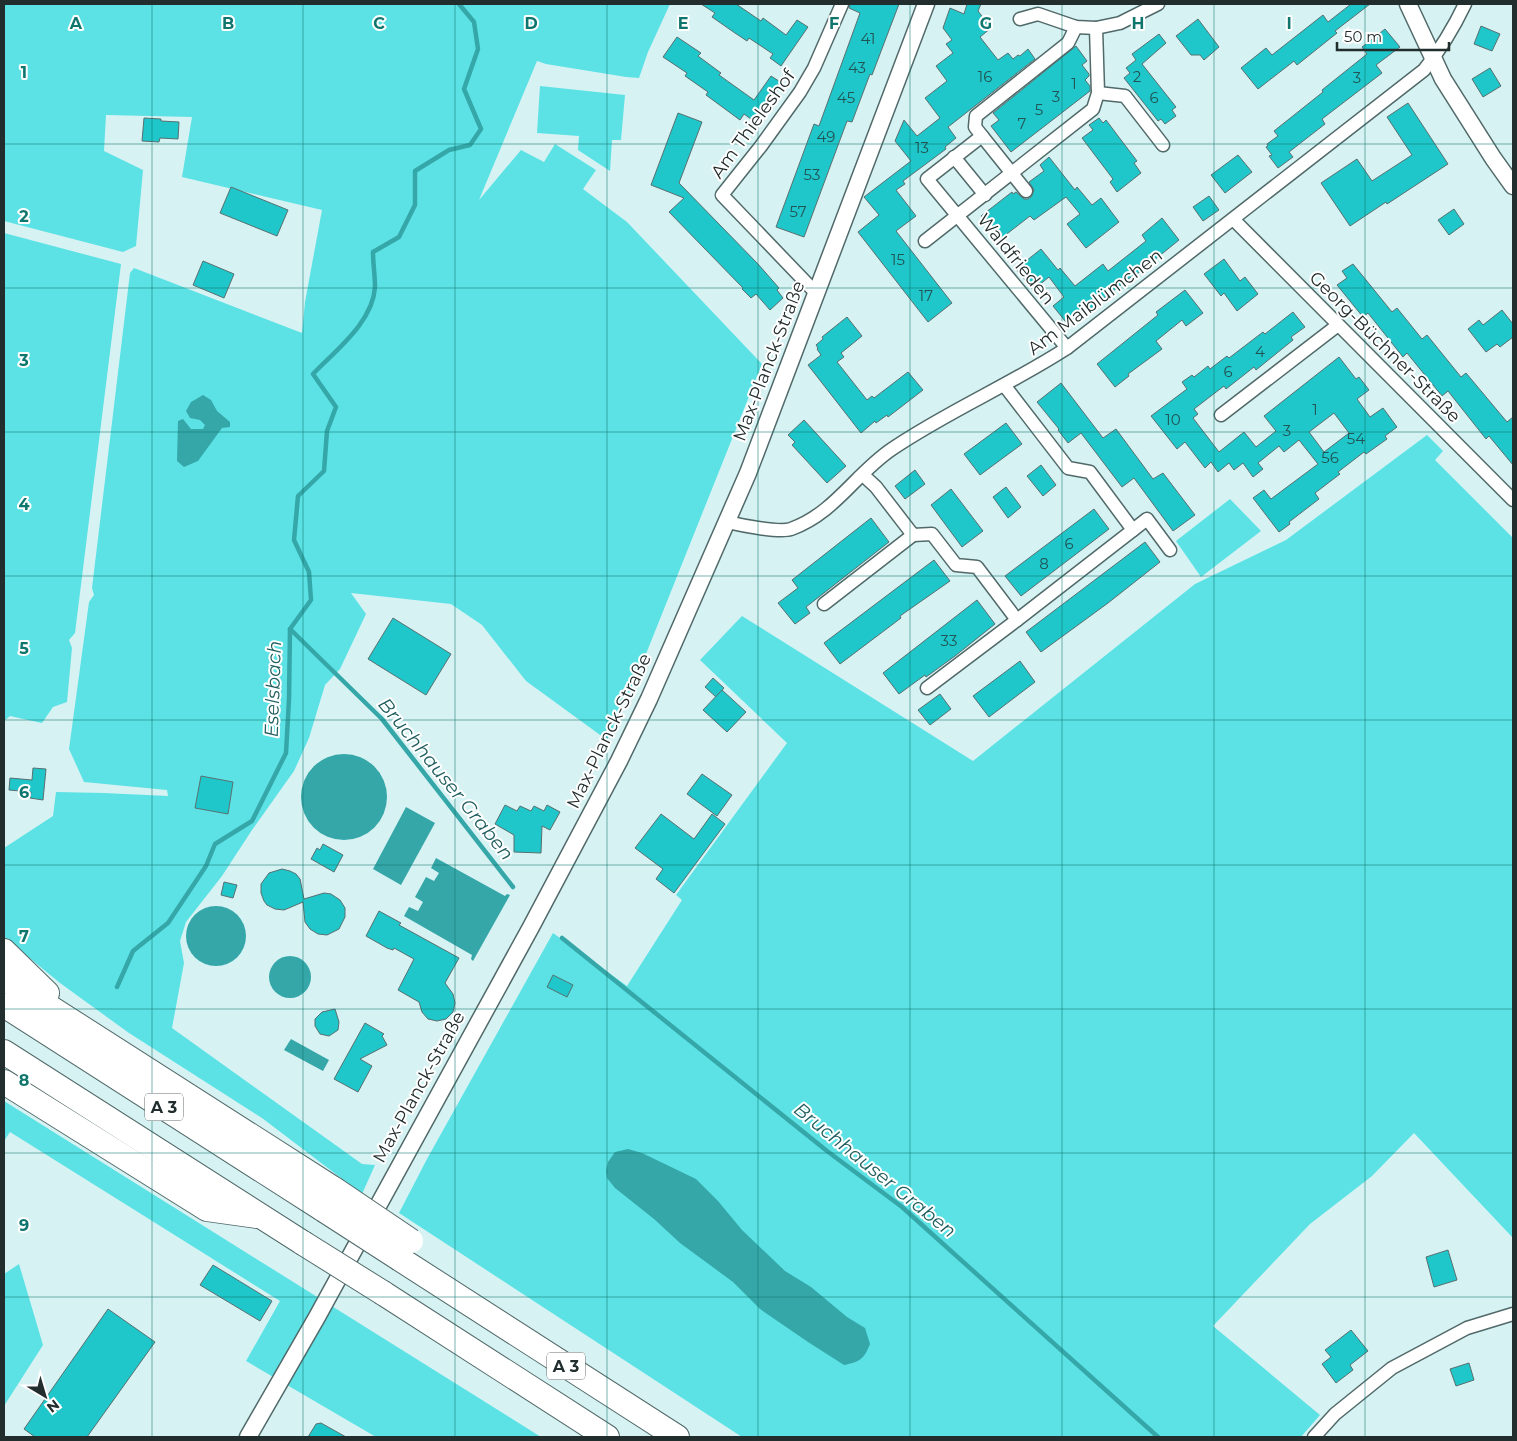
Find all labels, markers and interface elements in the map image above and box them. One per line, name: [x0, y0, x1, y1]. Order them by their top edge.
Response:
text: A: [69, 14, 83, 33]
text: B: [222, 14, 234, 33]
text: C: [373, 14, 385, 33]
text: D: [524, 14, 538, 33]
text: E: [678, 14, 688, 33]
text: F: [829, 14, 839, 33]
text: G: [980, 14, 992, 33]
text: H: [1132, 14, 1144, 33]
text: I: [1286, 14, 1292, 33]
scale bar: [1337, 20, 1450, 52]
text: 50 m: [1344, 27, 1382, 46]
house number: 41: [861, 29, 875, 48]
house number: 43: [848, 58, 866, 77]
text: 1: [21, 63, 27, 82]
street label: Am Thieleshof: [706, 65, 800, 183]
house number: 16: [978, 67, 992, 86]
house number: 2: [1133, 67, 1141, 86]
house number: 3: [1353, 68, 1361, 87]
house number: 1: [1071, 74, 1077, 93]
house number: 3: [1052, 87, 1060, 106]
house number: 45: [837, 88, 855, 107]
house number: 6: [1149, 88, 1159, 107]
house number: 5: [1035, 100, 1043, 119]
house number: 7: [1018, 114, 1027, 133]
house number: 49: [817, 127, 835, 146]
house number: 13: [915, 138, 929, 157]
house number: 53: [804, 165, 820, 184]
house number: 57: [789, 202, 807, 221]
text: 2: [19, 207, 29, 226]
street label: Waldfrieden: [973, 209, 1059, 309]
street label: Am Maiblümchen: [1023, 244, 1167, 360]
house number: 15: [891, 250, 905, 269]
street label: Georg-Büchner-Straße: [1305, 267, 1465, 427]
street label: Max-Planck-Straße: [728, 278, 810, 444]
house number: 17: [919, 286, 933, 305]
house number: 4: [1255, 342, 1265, 361]
text: 3: [18, 351, 29, 370]
house number: 6: [1223, 362, 1233, 381]
house number: 1: [1312, 400, 1318, 419]
house number: 10: [1165, 410, 1181, 429]
house number: 3: [1283, 421, 1291, 440]
house number: 54: [1347, 429, 1365, 448]
house number: 56: [1321, 448, 1339, 467]
text: 4: [18, 495, 30, 514]
house number: 6: [1064, 534, 1074, 553]
house number: 8: [1039, 554, 1049, 573]
house number: 33: [941, 631, 957, 650]
text: 5: [19, 639, 29, 658]
water label: Eselsbach: [260, 640, 286, 738]
street label: Max-Planck-Straße: [562, 650, 656, 812]
water label: Bruchhauser Graben: [373, 693, 519, 865]
text: 6: [19, 783, 29, 802]
text: 7: [19, 927, 29, 946]
street label: Max-Planck-Straße: [368, 1007, 470, 1167]
text: 8: [19, 1071, 29, 1090]
road number: A 3: [145, 1094, 183, 1120]
water label: Bruchhauser Graben: [789, 1097, 961, 1243]
text: 9: [19, 1216, 29, 1235]
road number: A 3: [547, 1352, 585, 1380]
north arrow: [20, 1371, 70, 1421]
text: N: [43, 1396, 63, 1417]

